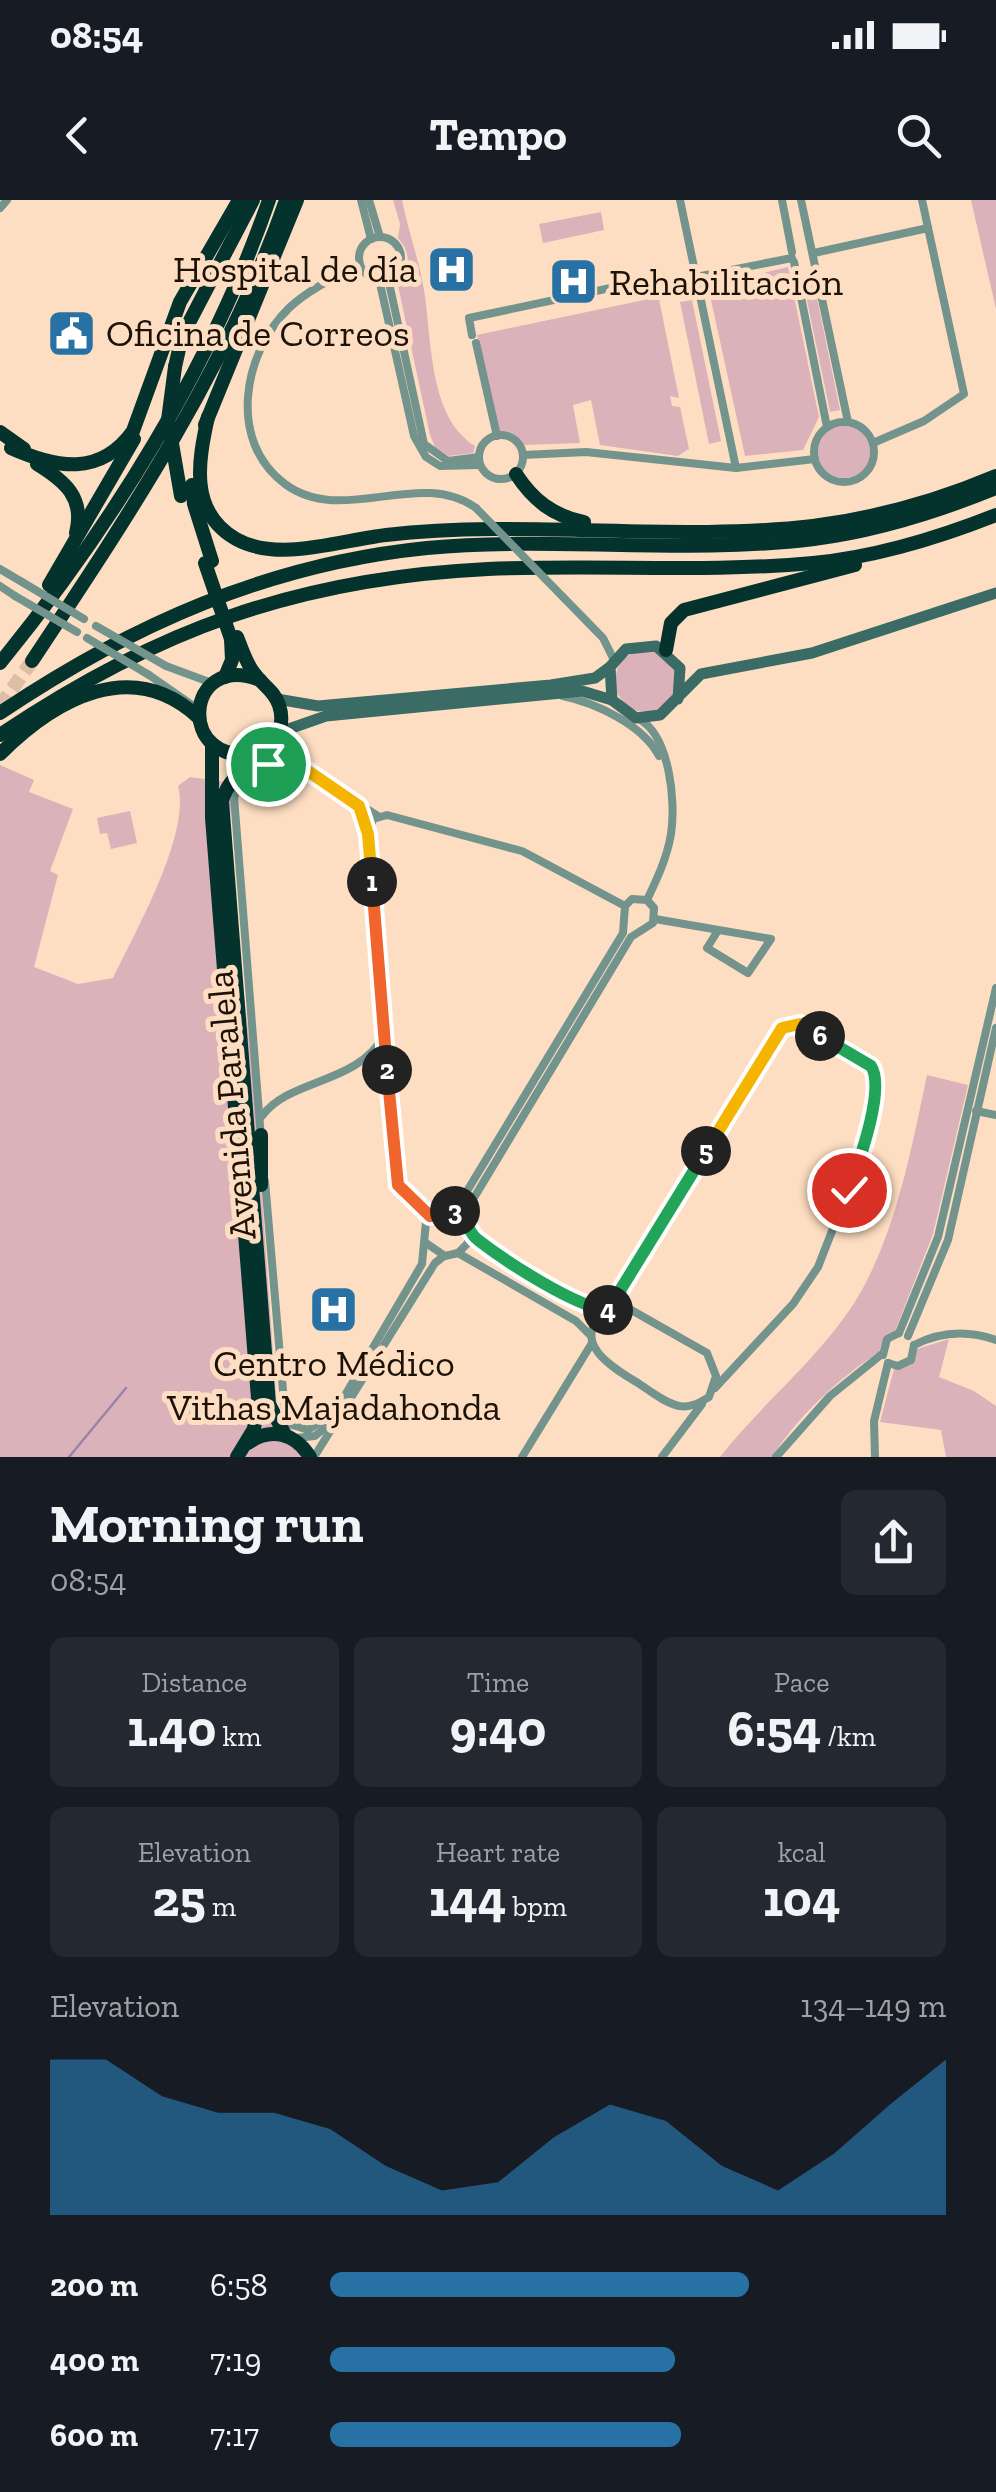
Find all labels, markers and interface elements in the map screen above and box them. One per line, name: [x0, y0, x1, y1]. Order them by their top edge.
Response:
text: 08:54: [50, 12, 143, 58]
icon: back: [50, 108, 105, 163]
text: Tempo: [429, 108, 567, 162]
icon: search: [891, 108, 946, 163]
hospital icon: Hospital de día: [426, 243, 478, 295]
place label: Hospital de día: [173, 246, 417, 292]
hospital icon: Rehabilitación: [548, 256, 600, 308]
place label: Rehabilitación: [609, 259, 843, 305]
public building icon: Oficina de Correos: [45, 307, 97, 359]
place label: Oficina de Correos: [106, 310, 410, 356]
pin: [226, 722, 311, 807]
icon: arrive: [241, 737, 296, 792]
pin: 1: [347, 857, 397, 907]
text: 1: [366, 865, 378, 898]
street label: Avenida Paralela: [196, 968, 266, 1242]
pin: 6: [795, 1011, 845, 1061]
text: 6: [812, 1019, 828, 1052]
pin: 2: [362, 1045, 412, 1095]
text: 2: [379, 1053, 395, 1086]
pin: 5: [681, 1126, 731, 1176]
text: 5: [699, 1134, 713, 1167]
pin: [807, 1148, 892, 1233]
icon: check: [822, 1163, 877, 1218]
pin: 3: [430, 1186, 480, 1236]
text: 3: [448, 1194, 462, 1227]
hospital icon: Centro Médico Vithas Majadahonda: [308, 1283, 360, 1335]
pin: 4: [583, 1285, 633, 1335]
text: 4: [600, 1293, 616, 1326]
place label: Centro Médico Vithas Majadahonda: [166, 1340, 501, 1430]
text: Morning run: [50, 1490, 364, 1556]
button: share: [841, 1490, 946, 1595]
text: 08:54: [50, 1561, 126, 1599]
text: Distance: [141, 1666, 247, 1699]
text: Time: [467, 1666, 529, 1699]
text: Pace: [774, 1666, 829, 1699]
text: 1.40: [127, 1699, 216, 1759]
text: 9:40: [450, 1699, 546, 1759]
text: 6:54: [727, 1699, 821, 1759]
text: km: [216, 1720, 261, 1753]
text: /km: [821, 1720, 876, 1753]
text: Elevation: [138, 1836, 251, 1869]
text: Heart rate: [436, 1836, 560, 1869]
text: kcal: [778, 1836, 826, 1869]
text: 25: [153, 1869, 206, 1929]
text: 144: [429, 1869, 506, 1929]
text: 104: [763, 1869, 840, 1929]
text: m: [206, 1890, 236, 1923]
text: bpm: [506, 1890, 567, 1923]
text: Elevation: [50, 1987, 179, 2025]
text: 134–149 m: [800, 1987, 946, 2025]
text: 200 m: [50, 2266, 138, 2304]
text: 6:58: [210, 2266, 268, 2304]
text: 400 m: [50, 2341, 139, 2379]
text: 7:19: [210, 2341, 262, 2379]
text: 600 m: [50, 2416, 138, 2454]
text: 7:17: [210, 2416, 259, 2454]

